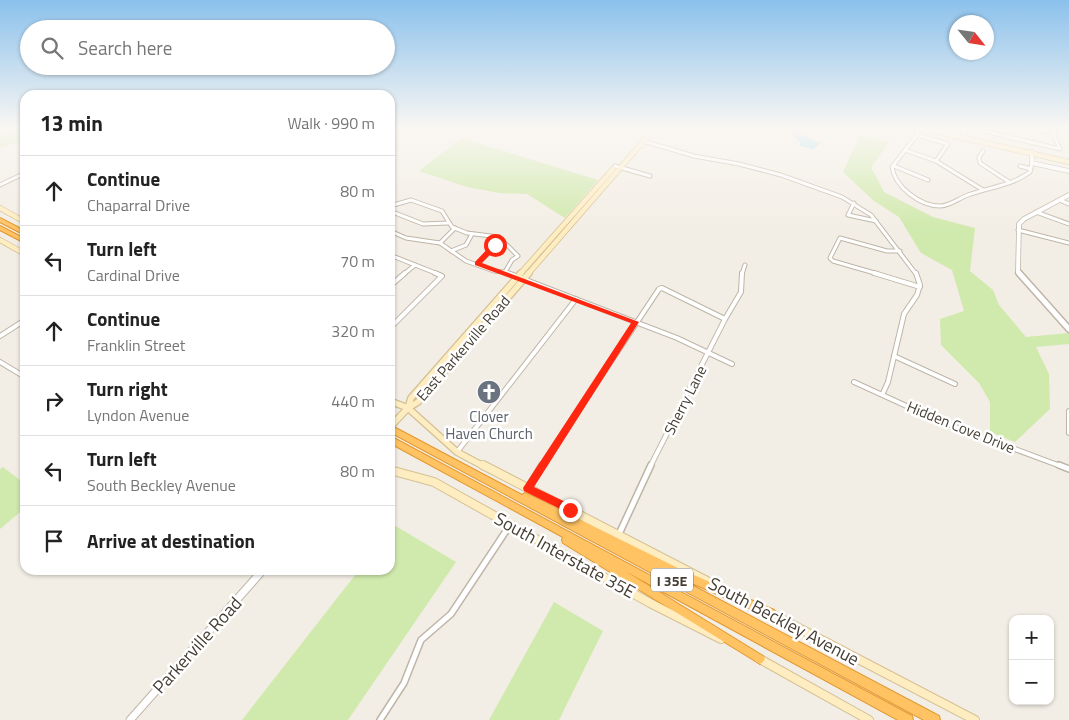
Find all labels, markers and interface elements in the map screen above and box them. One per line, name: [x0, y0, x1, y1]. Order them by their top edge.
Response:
north arrow: [949, 15, 994, 60]
search box: [20, 20, 395, 75]
text: Search here: [78, 33, 172, 62]
icon: search: [38, 34, 66, 62]
text: 13 min: [40, 107, 103, 139]
text: Walk · 990 m: [287, 111, 375, 135]
text: Continue: [87, 164, 160, 193]
icon: ahead: [40, 177, 68, 205]
text: 80 m: [340, 179, 375, 203]
text: Chaparral Drive: [87, 193, 190, 217]
text: Turn left: [87, 234, 157, 263]
route start: [484, 234, 507, 257]
icon: left: [40, 247, 68, 275]
text: 70 m: [340, 249, 375, 273]
text: Cardinal Drive: [87, 263, 180, 287]
street label: East Parkerville Road: [411, 290, 515, 406]
text: Continue: [87, 304, 160, 333]
icon: ahead: [40, 317, 68, 345]
text: 320 m: [331, 319, 375, 343]
text: Franklin Street: [87, 333, 185, 357]
street label: Sherry Lane: [658, 361, 712, 439]
text: Turn right: [87, 374, 168, 403]
church icon: Clover Haven Church: [476, 379, 502, 405]
icon: right: [40, 387, 68, 415]
text: 440 m: [331, 389, 375, 413]
street label: Hidden Cove Drive: [903, 395, 1019, 459]
text: Lyndon Avenue: [87, 403, 189, 427]
place label: Clover Haven Church: [445, 405, 533, 445]
text: Turn left: [87, 444, 157, 473]
icon: left: [40, 457, 68, 485]
text: 80 m: [340, 459, 375, 483]
text: South Beckley Avenue: [87, 473, 236, 497]
route end: [559, 499, 582, 522]
street label: South Interstate 35E: [490, 505, 641, 605]
text: Arrive at destination: [87, 526, 255, 555]
icon: arrive: [40, 527, 68, 555]
road number: I 35E: [651, 568, 693, 592]
street label: South Beckley Avenue: [704, 570, 864, 672]
street label: Parkerville Road: [146, 590, 248, 700]
map controls: [1009, 615, 1054, 705]
button: +: [1009, 615, 1054, 660]
button: −: [1009, 660, 1054, 705]

